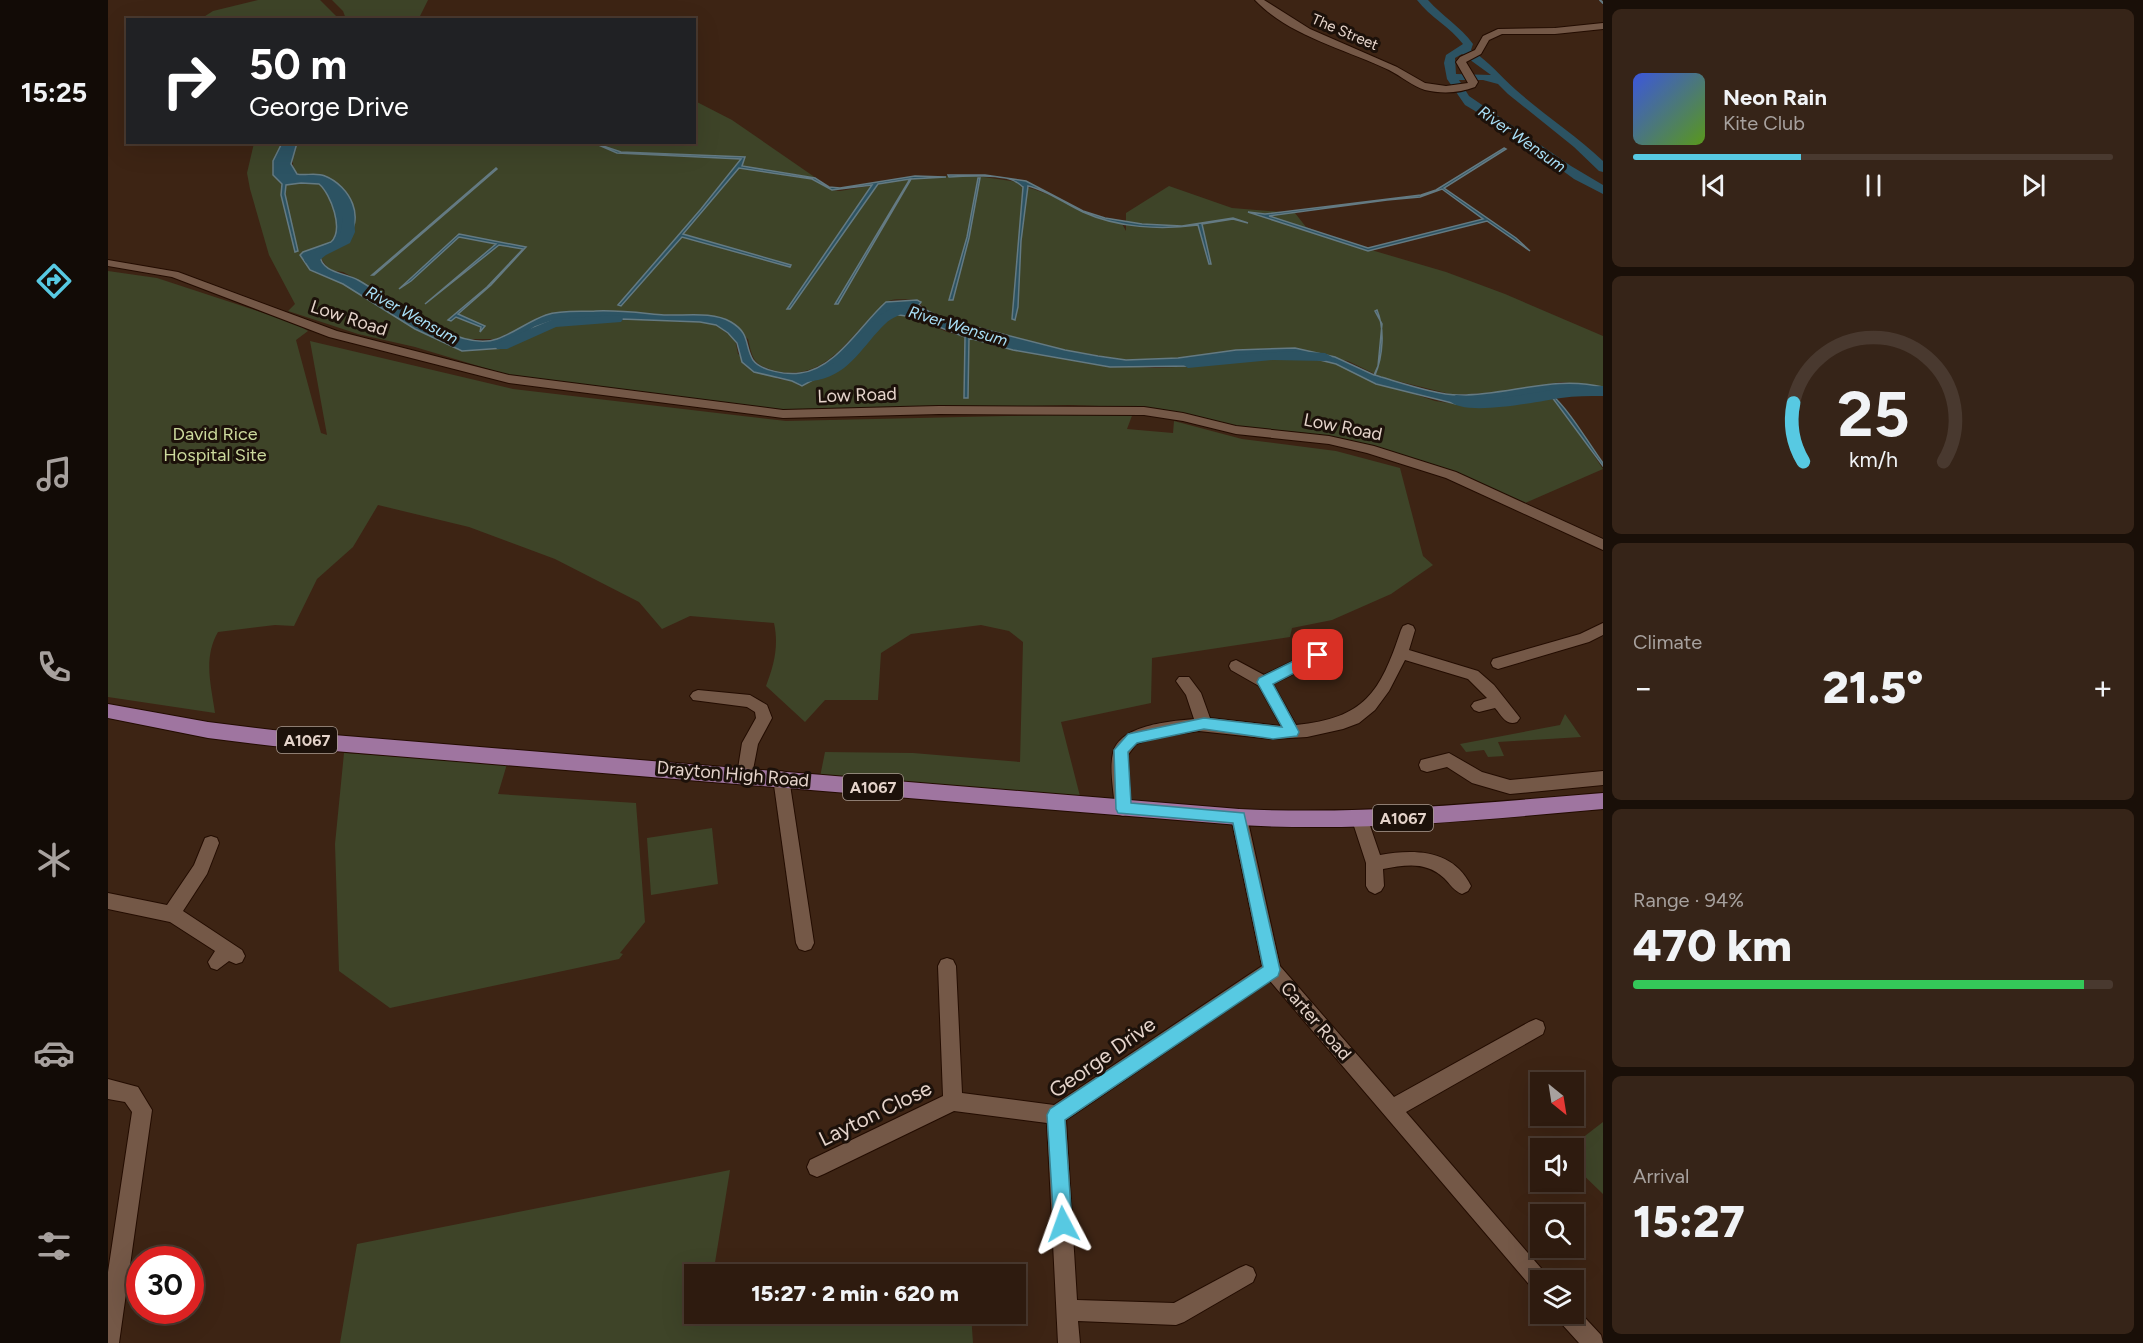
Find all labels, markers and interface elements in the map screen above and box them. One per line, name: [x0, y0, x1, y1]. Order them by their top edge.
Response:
street label: The Street: [1309, 10, 1381, 54]
text: 50 m: [249, 39, 347, 90]
icon: right: [150, 42, 228, 120]
text: 15:25: [21, 76, 87, 109]
text: Neon Rain: [1723, 84, 1827, 111]
text: George Drive: [249, 90, 409, 123]
water label: River Wensum: [1475, 102, 1570, 176]
text: Kite Club: [1723, 111, 1805, 135]
icon: previous: [1697, 169, 1730, 202]
icon: pause: [1857, 169, 1890, 202]
icon: next: [2017, 169, 2050, 202]
icon: directions: [33, 260, 75, 302]
water label: River Wensum: [363, 282, 462, 348]
street label: Low Road: [308, 295, 390, 341]
water label: River Wensum: [906, 302, 1010, 350]
text: 25: [1837, 377, 1909, 452]
street label: Low Road: [817, 383, 897, 407]
street label: Low Road: [1302, 409, 1384, 445]
park label: David Rice Hospital Site: [163, 423, 267, 466]
text: km/h: [1849, 447, 1897, 472]
icon: music: [33, 453, 75, 495]
pin: [1292, 629, 1343, 680]
text: Climate: [1633, 630, 1702, 654]
icon: arrive: [1301, 638, 1334, 671]
icon: phone: [33, 646, 75, 688]
text: 21.5°: [1822, 660, 1924, 714]
text: −: [1633, 668, 1654, 707]
text: +: [2092, 668, 2113, 707]
road number: A1067: [277, 727, 337, 753]
street label: Drayton High Road: [656, 756, 810, 792]
road number: A1067: [843, 774, 903, 800]
road number: A1067: [1373, 805, 1433, 831]
icon: climate: [33, 839, 75, 881]
text: Range · 94%: [1633, 888, 1744, 912]
text: 470 km: [1633, 918, 1792, 972]
street label: Carter Road: [1276, 977, 1356, 1065]
street label: George Drive: [1044, 1011, 1160, 1103]
icon: car: [33, 1032, 75, 1074]
north arrow: [1530, 1072, 1584, 1126]
map controls: [1530, 1072, 1584, 1324]
street label: Layton Close: [814, 1075, 936, 1151]
button: sound: [1530, 1138, 1584, 1192]
text: Arrival: [1633, 1164, 1689, 1188]
position arrow: [1031, 1192, 1095, 1256]
text: 15:27: [1633, 1194, 1745, 1248]
button: search: [1530, 1204, 1584, 1258]
icon: filters: [33, 1225, 75, 1267]
speed limit sign: 30: [126, 1246, 204, 1324]
button: layers: [1530, 1270, 1584, 1324]
text: 15:27 · 2 min · 620 m: [751, 1280, 959, 1307]

